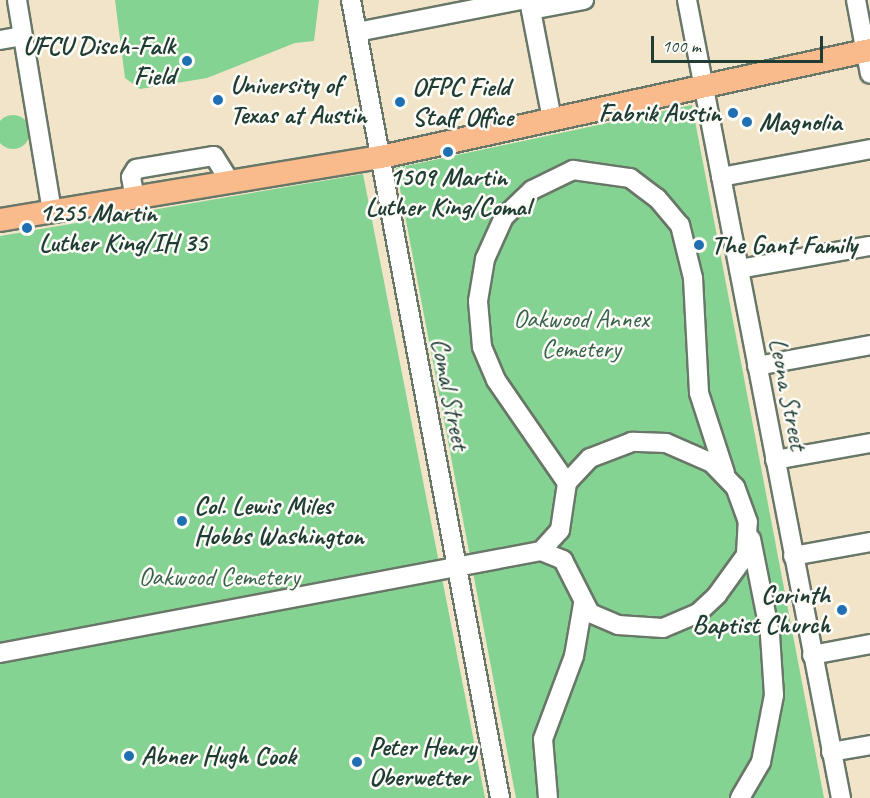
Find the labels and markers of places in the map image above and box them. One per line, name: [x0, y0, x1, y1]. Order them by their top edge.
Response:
place label: UFCU Disch-Falk Field: [22, 30, 175, 92]
marker: UFCU Disch-Falk Field: [180, 54, 194, 68]
place label: University of Texas at Austin: [230, 69, 367, 130]
place label: OFPC Field Staff Office: [412, 71, 513, 132]
marker: University of Texas at Austin: [211, 93, 225, 107]
marker: OFPC Field Staff Office: [393, 95, 407, 109]
place label: Fabrik Austin: [599, 97, 721, 129]
marker: Fabrik Austin: [726, 106, 740, 120]
place label: Magnolia: [759, 106, 842, 138]
marker: Magnolia: [740, 115, 754, 129]
marker: 1509 Martin Luther King/Comal: [441, 145, 455, 159]
place label: 1509 Martin Luther King/Comal: [365, 161, 531, 222]
place label: 1255 Martin Luther King/IH 35: [39, 197, 207, 258]
marker: 1255 Martin Luther King/IH 35: [20, 221, 34, 235]
place label: The Gant Family: [711, 229, 858, 261]
marker: The Gant Family: [692, 238, 706, 252]
place label: Col. Lewis Miles Hobbs Washington: [194, 490, 365, 552]
marker: Col. Lewis Miles Hobbs Washington: [175, 514, 189, 528]
place label: Corinth Baptist Church: [691, 579, 830, 640]
marker: Corinth Baptist Church: [835, 603, 849, 617]
place label: Peter Henry Oberwetter: [369, 731, 476, 792]
place label: Abner Hugh Cook: [141, 740, 295, 772]
marker: Abner Hugh Cook: [122, 749, 136, 763]
marker: Peter Henry Oberwetter: [350, 755, 364, 769]

